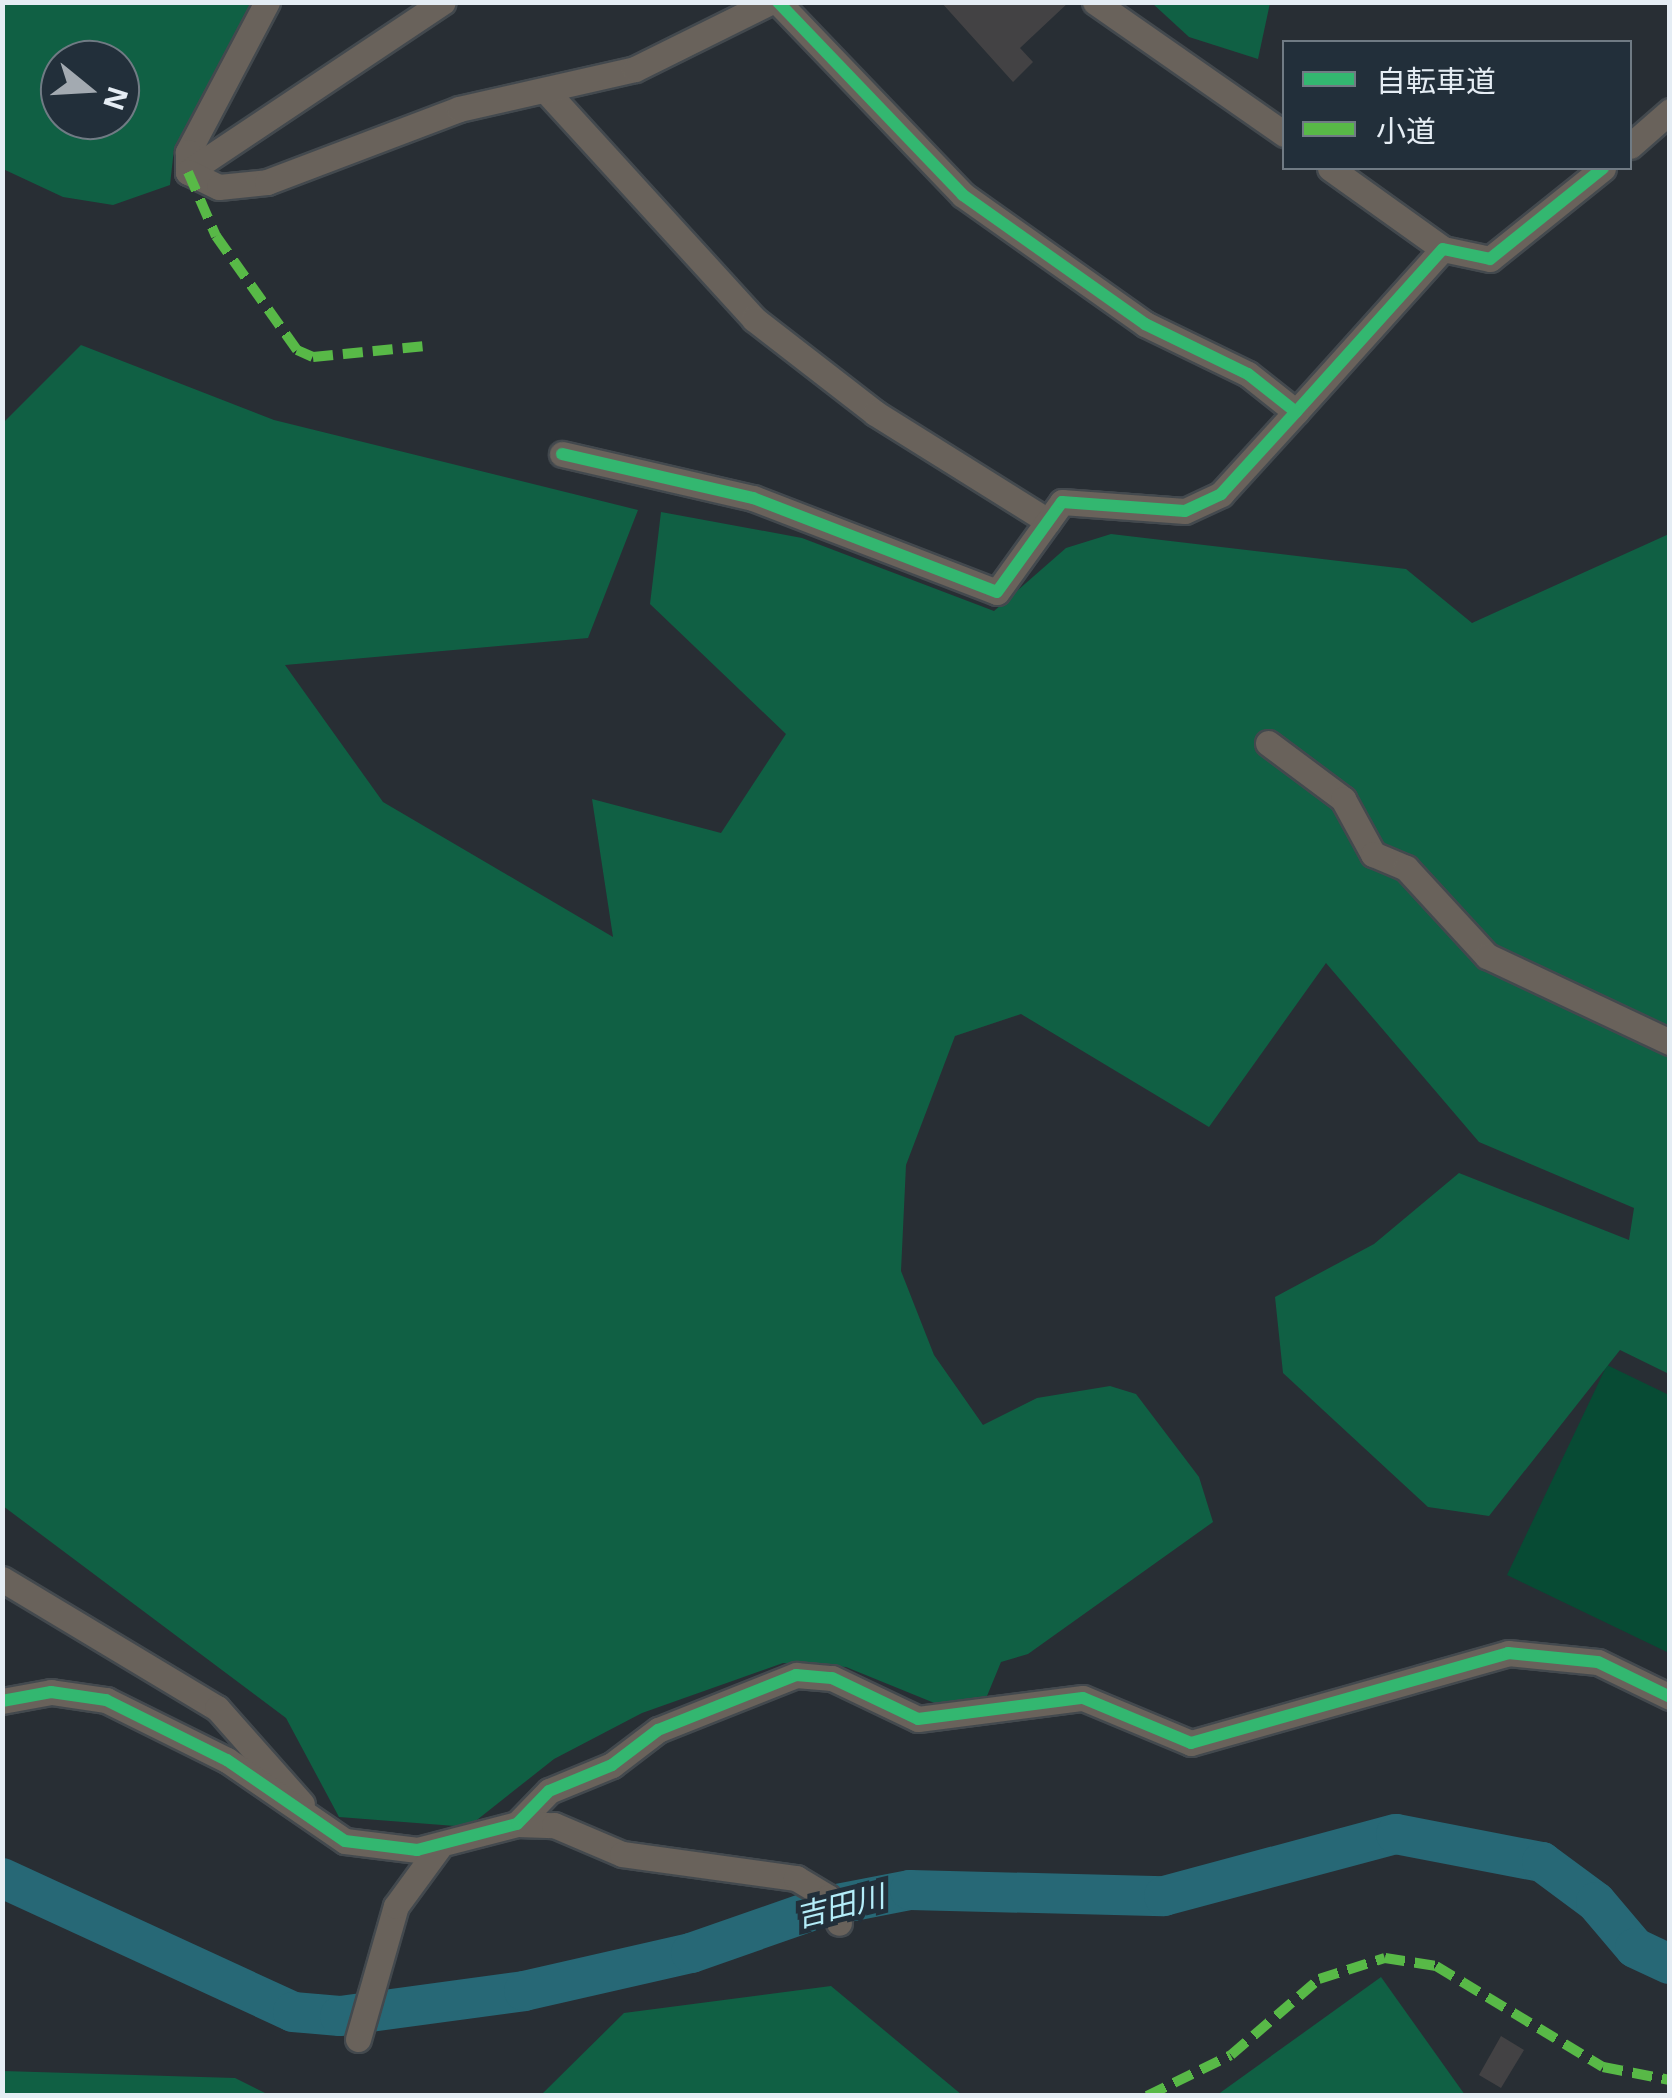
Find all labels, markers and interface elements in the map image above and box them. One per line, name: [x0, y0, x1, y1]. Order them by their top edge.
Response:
north arrow: [40, 40, 140, 140]
legend: [1282, 40, 1632, 170]
text: 自転車道: [1376, 60, 1496, 101]
text: N: [95, 82, 138, 115]
text: 小道: [1376, 110, 1436, 151]
water label: 吉田川: [792, 1878, 888, 1934]

